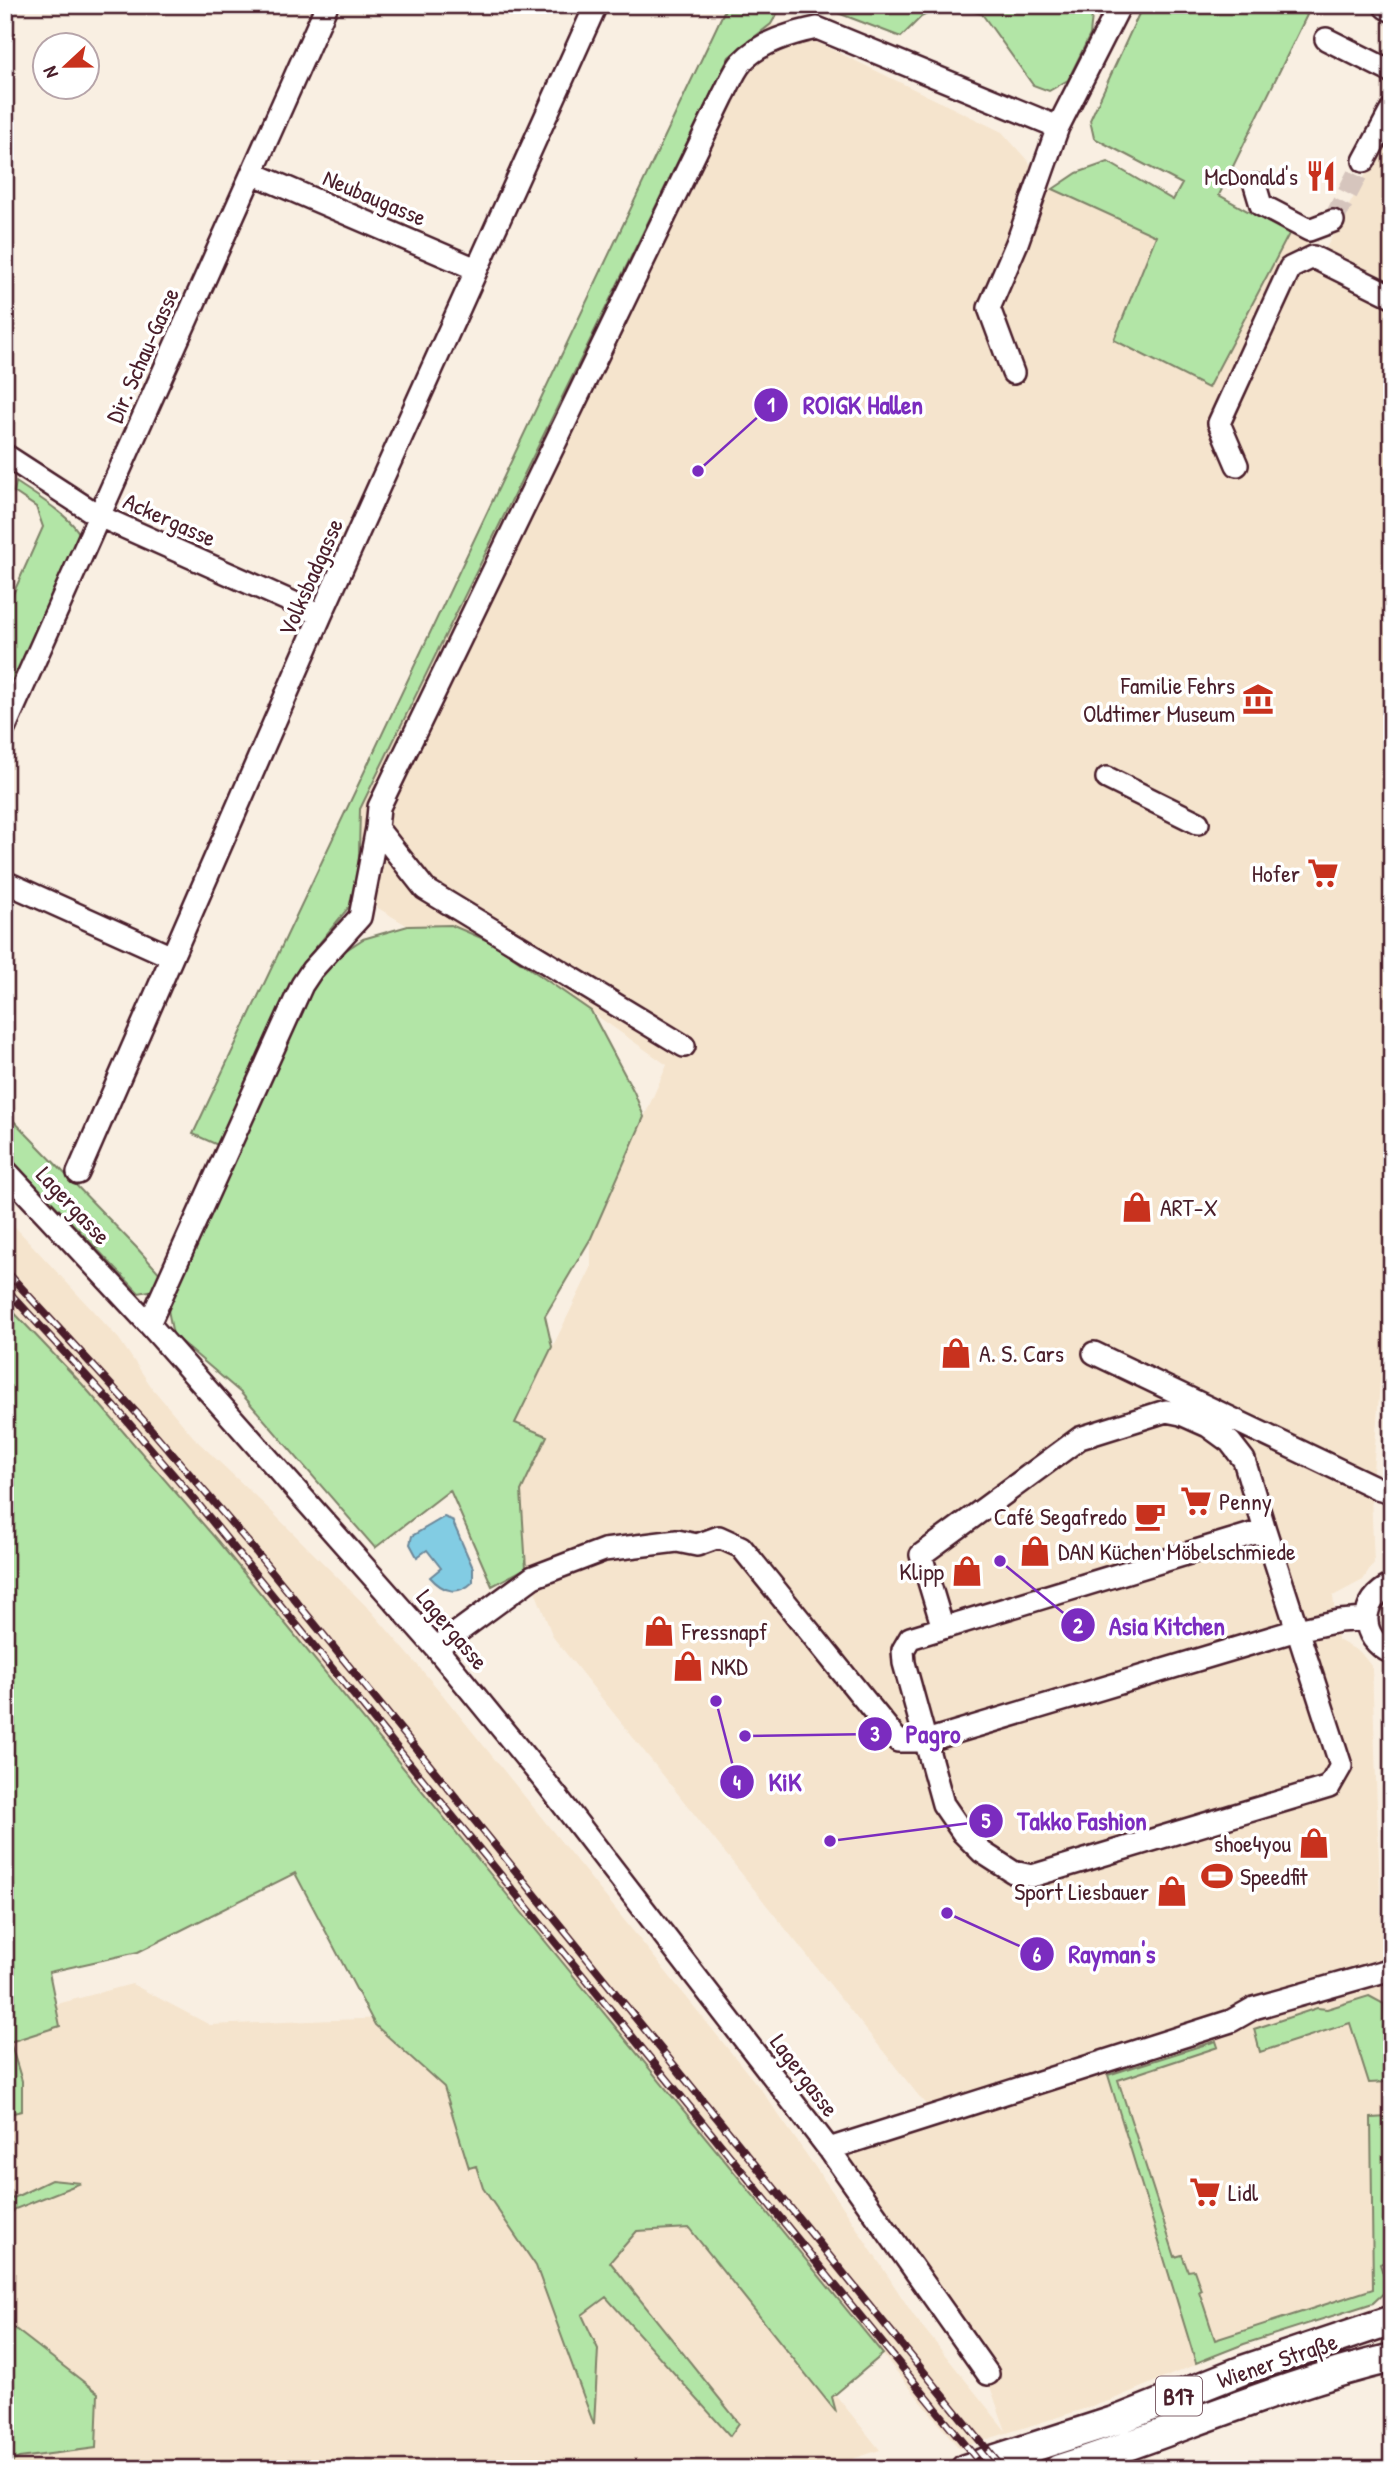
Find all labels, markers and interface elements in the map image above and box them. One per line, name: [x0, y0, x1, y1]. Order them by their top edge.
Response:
north arrow: [32, 32, 102, 102]
text: N: [36, 63, 64, 82]
restaurant icon: McDonald's: [1304, 159, 1338, 193]
place label: McDonald's: [1204, 160, 1298, 192]
street label: Neubaugasse: [319, 161, 432, 233]
street label: Dir. Schau-Gasse: [98, 282, 186, 428]
callout: ROIGK Hallen: [754, 381, 937, 428]
text: ROIGK Hallen: [803, 387, 923, 422]
text: 1: [767, 390, 775, 419]
street label: Ackergasse: [119, 484, 222, 554]
street label: Volksbadgasse: [270, 513, 350, 641]
place label: Familie Fehrs Oldtimer Museum: [1083, 669, 1235, 729]
museum icon: Familie Fehrs Oldtimer Museum: [1241, 682, 1275, 716]
supermarket icon: Hofer: [1306, 856, 1340, 890]
place label: Hofer: [1252, 857, 1300, 889]
street label: Lagergasse: [30, 1159, 119, 1251]
shop icon: ART-X: [1120, 1190, 1154, 1224]
place label: ART-X: [1160, 1191, 1218, 1223]
shop icon: A. S. Cars: [939, 1336, 973, 1370]
place label: A. S. Cars: [979, 1337, 1064, 1369]
supermarket icon: Penny: [1179, 1484, 1213, 1518]
place label: Penny: [1219, 1485, 1272, 1517]
cafe icon: Café Segafredo: [1133, 1499, 1167, 1533]
place label: Café Segafredo: [994, 1500, 1127, 1532]
shop icon: DAN Küchen Möbelschmiede: [1018, 1534, 1052, 1568]
place label: DAN Küchen Möbelschmiede: [1058, 1535, 1296, 1567]
shop icon: Klipp: [950, 1554, 984, 1588]
place label: Klipp: [899, 1555, 944, 1587]
street label: Lagergasse: [410, 1582, 496, 1676]
callout: Asia Kitchen: [1060, 1602, 1239, 1649]
text: Asia Kitchen: [1109, 1608, 1225, 1643]
text: 2: [1073, 1611, 1083, 1640]
shop icon: Fressnapf: [642, 1614, 676, 1648]
place label: Fressnapf: [681, 1615, 768, 1647]
shop icon: NKD: [671, 1649, 705, 1683]
place label: NKD: [711, 1650, 748, 1682]
callout: Pagro: [857, 1710, 975, 1757]
text: Pagro: [906, 1716, 961, 1752]
text: 3: [870, 1719, 880, 1748]
callout: KiK: [719, 1759, 815, 1806]
text: KiK: [768, 1764, 802, 1799]
text: 4: [733, 1768, 741, 1797]
callout: Takko Fashion: [968, 1798, 1160, 1845]
text: Takko Fashion: [1016, 1803, 1147, 1838]
text: 5: [982, 1806, 991, 1835]
shop icon: shoe4you: [1297, 1826, 1331, 1860]
place label: shoe4you: [1214, 1827, 1291, 1859]
sports icon: Speedfit: [1200, 1859, 1234, 1893]
place label: Speedfit: [1240, 1860, 1308, 1892]
shop icon: Sport Liesbauer: [1155, 1874, 1189, 1908]
place label: Sport Liesbauer: [1014, 1875, 1149, 1907]
callout: Rayman's: [1019, 1931, 1169, 1978]
text: Rayman's: [1069, 1936, 1155, 1972]
text: 6: [1033, 1940, 1042, 1969]
street label: Lagergasse: [763, 2027, 847, 2123]
supermarket icon: Lidl: [1188, 2175, 1222, 2209]
place label: Lidl: [1228, 2176, 1259, 2208]
street label: Wiener Straße: [1213, 2324, 1342, 2395]
road number: B17: [1156, 2376, 1202, 2416]

